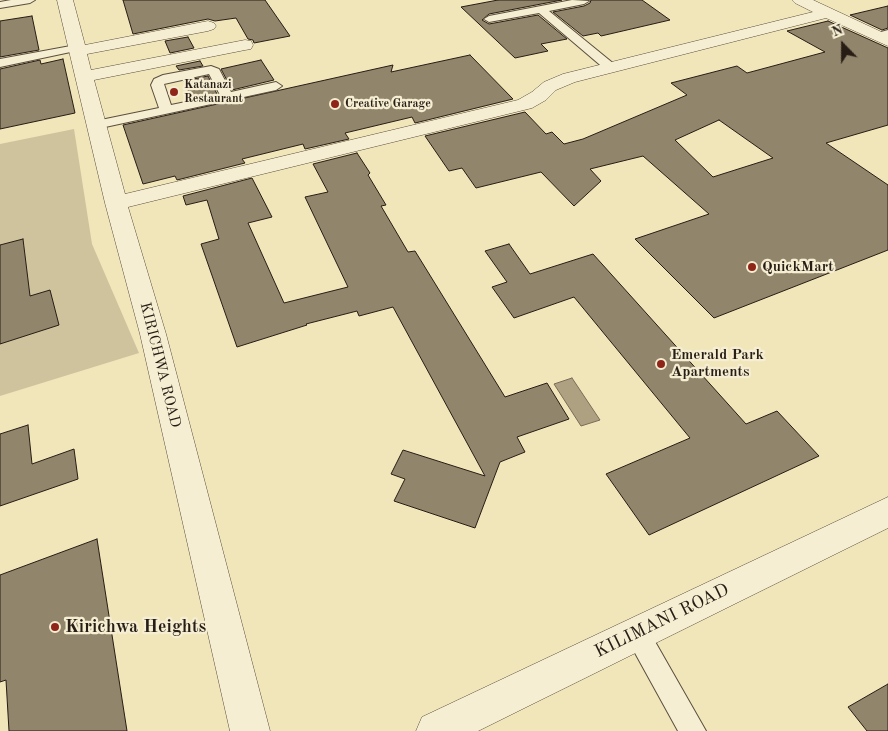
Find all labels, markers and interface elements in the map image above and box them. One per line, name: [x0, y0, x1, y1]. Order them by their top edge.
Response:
north arrow: [818, 20, 868, 70]
text: N: [830, 23, 845, 40]
place label: Katanazi Restaurant: [184, 78, 243, 106]
marker: Katanazi Restaurant: [168, 86, 180, 98]
place label: Creative Garage: [345, 97, 431, 111]
marker: Creative Garage: [329, 98, 341, 110]
place label: QuickMart: [762, 258, 834, 276]
marker: QuickMart: [746, 261, 758, 273]
street label: KIRICHWA ROAD: [136, 300, 184, 430]
place label: Emerald Park Apartments: [671, 346, 764, 381]
marker: Emerald Park Apartments: [655, 358, 667, 370]
street label: KILIMANI ROAD: [591, 579, 733, 663]
place label: Kirichwa Heights: [65, 616, 206, 638]
marker: Kirichwa Heights: [49, 621, 61, 633]

